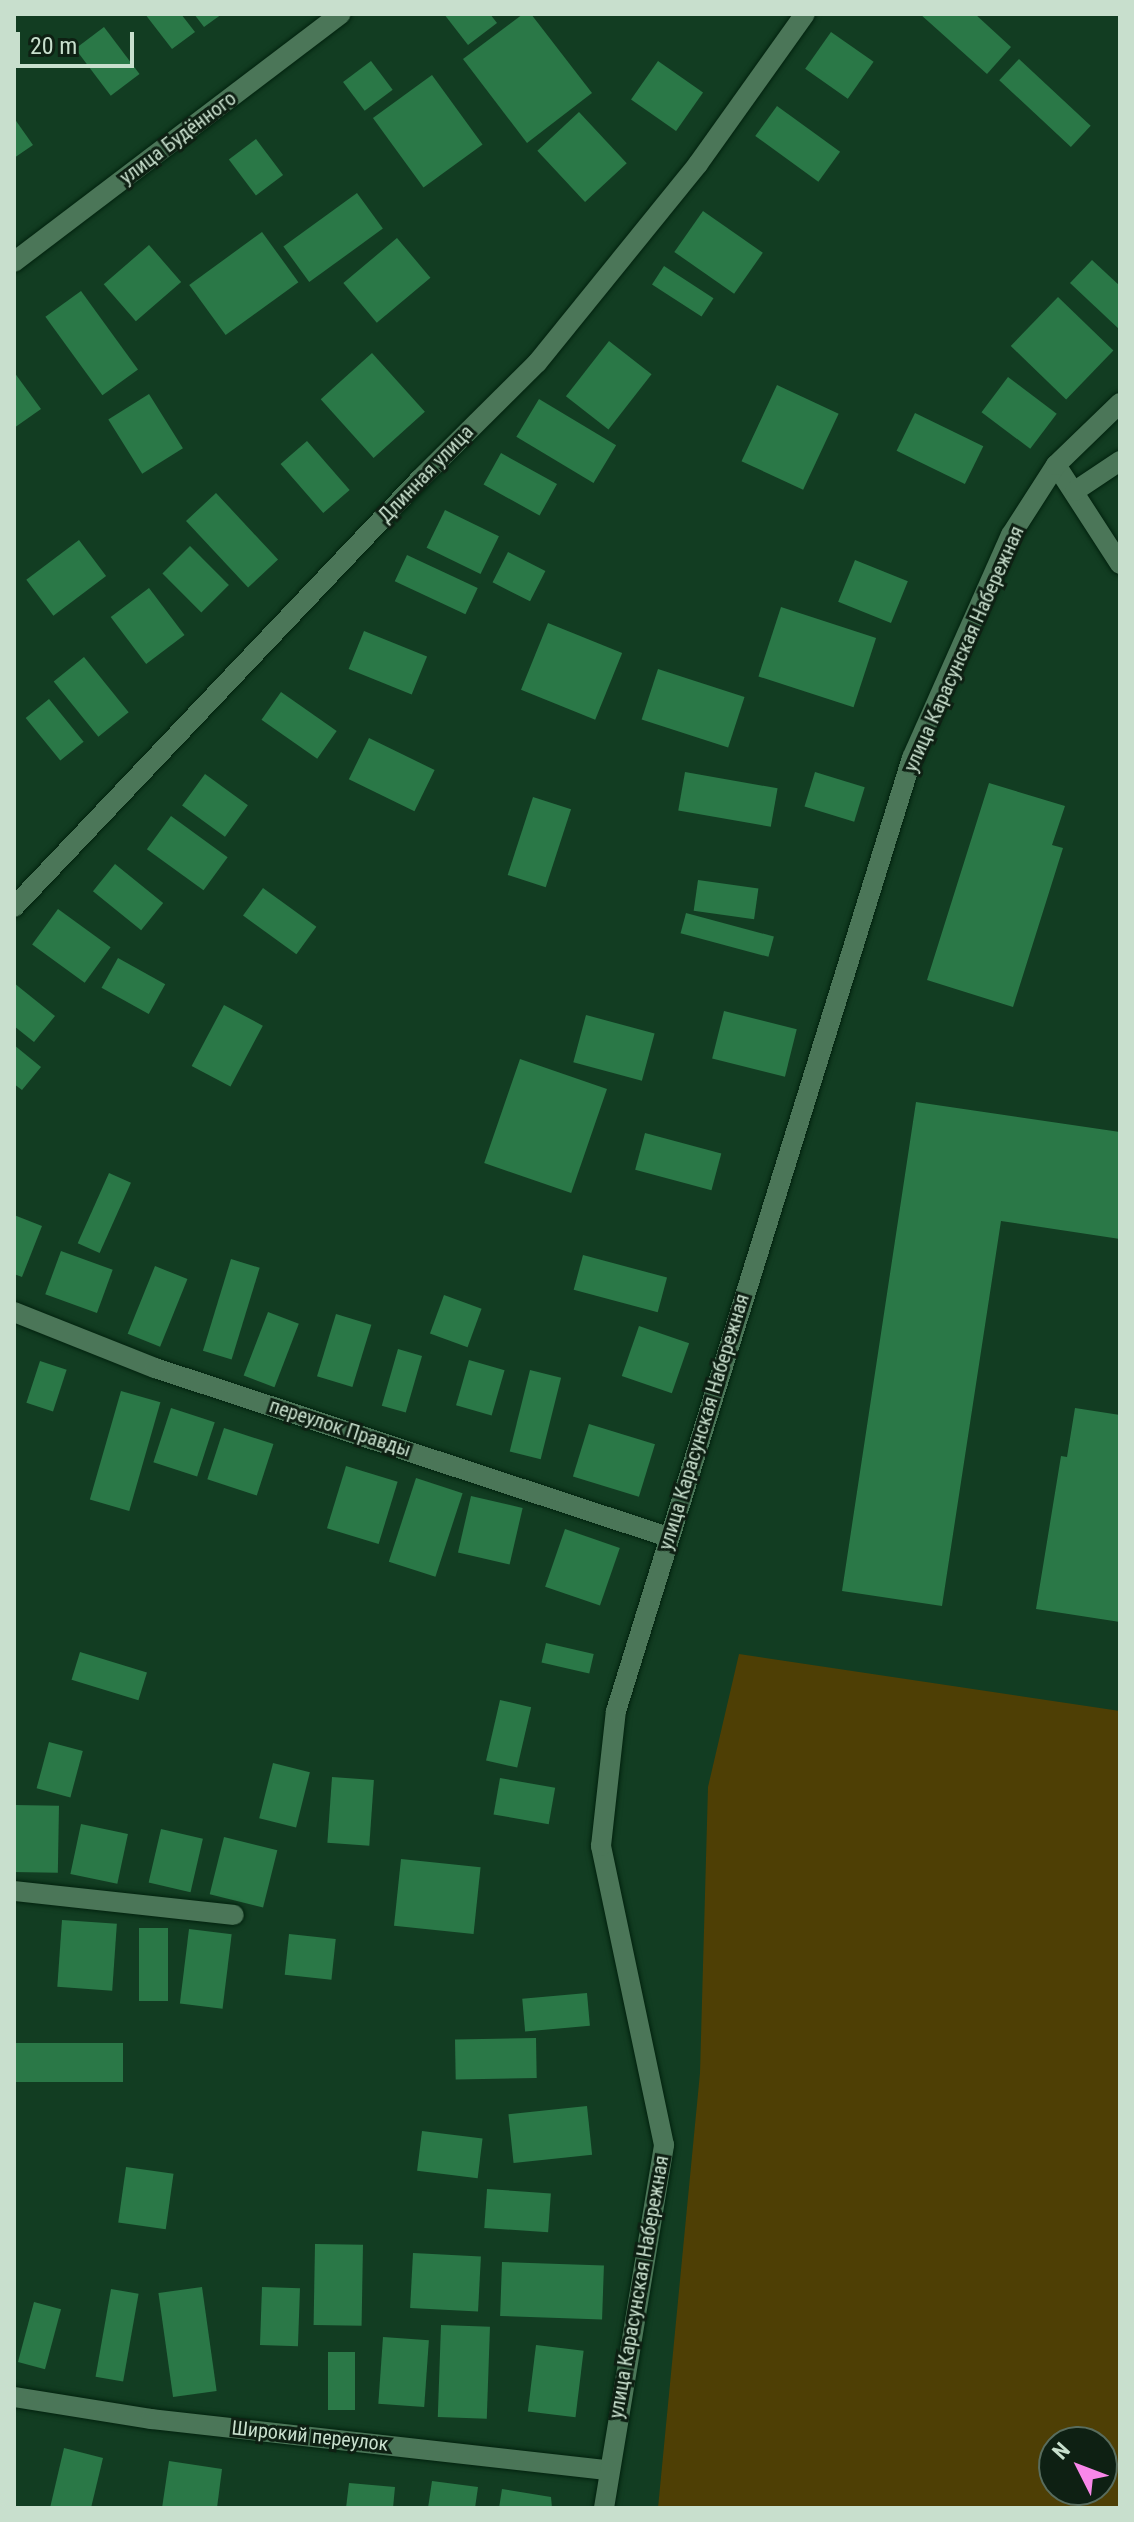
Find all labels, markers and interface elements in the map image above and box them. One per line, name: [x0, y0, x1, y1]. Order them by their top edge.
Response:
scale bar: [20, 16, 138, 66]
text: 20 m: [30, 32, 77, 60]
street label: улица Будённого: [115, 86, 241, 190]
street label: Длинная улица: [373, 420, 479, 528]
street label: улица Карасунская Набережная: [899, 522, 1029, 776]
street label: улица Карасунская Набережная: [654, 1291, 754, 1553]
street label: переулок Правды: [266, 1394, 414, 1462]
street label: улица Карасунская Набережная: [604, 2154, 674, 2420]
street label: Широкий переулок: [230, 2416, 390, 2456]
north arrow: [1038, 2426, 1118, 2506]
text: N: [1047, 2438, 1075, 2464]

